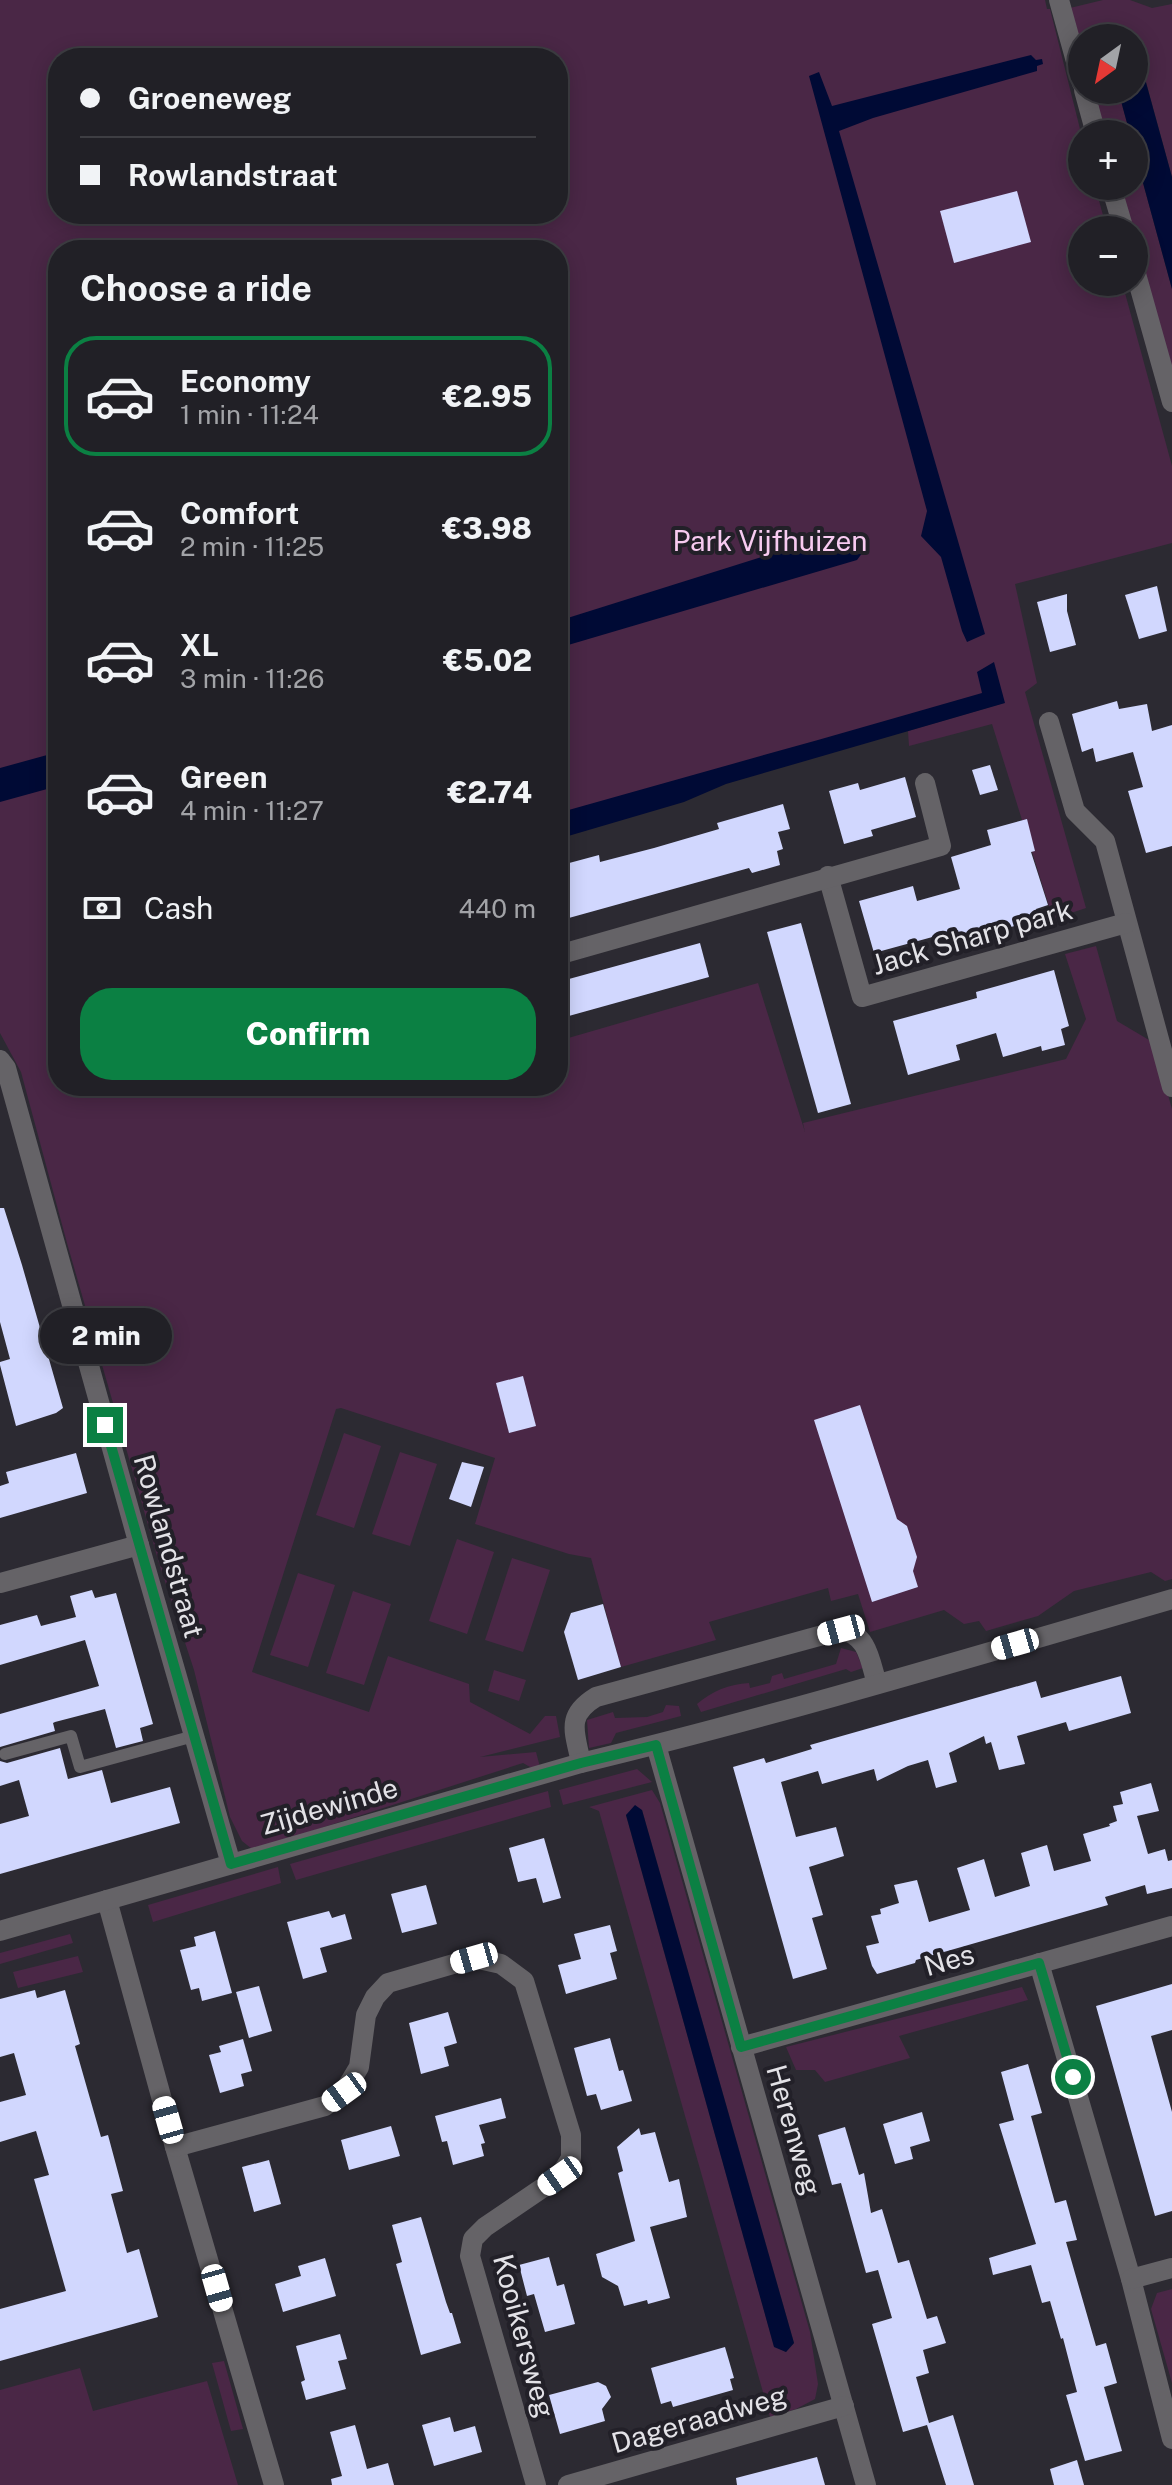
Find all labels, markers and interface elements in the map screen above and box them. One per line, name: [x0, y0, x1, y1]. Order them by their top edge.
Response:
north arrow: [1068, 24, 1148, 104]
map controls: [1068, 24, 1148, 296]
text: Groeneweg: [128, 80, 291, 116]
button: +: [1068, 120, 1148, 200]
text: Rowlandstraat: [128, 157, 338, 193]
button: −: [1068, 216, 1148, 296]
text: Choose a ride: [80, 267, 312, 309]
icon: car: [84, 360, 156, 432]
text: Economy: [180, 363, 311, 399]
text: €2.95: [443, 378, 532, 414]
text: 1 min · 11:24: [180, 399, 319, 430]
icon: car: [84, 492, 156, 564]
text: Comfort: [180, 495, 299, 531]
text: €3.98: [442, 510, 532, 546]
park label: Park Vijfhuizen: [673, 524, 867, 557]
text: 2 min · 11:25: [180, 531, 324, 562]
icon: car: [84, 624, 156, 696]
text: XL: [180, 627, 219, 663]
text: €5.02: [443, 642, 532, 678]
text: 3 min · 11:26: [180, 663, 324, 694]
icon: car: [84, 756, 156, 828]
text: Green: [180, 759, 267, 795]
text: €2.74: [447, 774, 532, 810]
text: 4 min · 11:27: [180, 795, 324, 826]
icon: cash: [80, 886, 124, 930]
text: Cash: [144, 890, 213, 926]
street label: Jack Sharp park: [868, 892, 1076, 981]
text: 440 m: [459, 893, 536, 924]
button: Confirm: [80, 988, 536, 1080]
callout: 2 min: [39, 1309, 171, 1365]
text: 2 min: [71, 1320, 141, 1351]
route end: [87, 1407, 123, 1443]
street label: Rowlandstraat: [128, 1450, 211, 1641]
car: [815, 1612, 867, 1648]
car: [989, 1626, 1041, 1662]
street label: Zijdewinde: [256, 1770, 402, 1841]
street label: Nes: [920, 1937, 978, 1982]
car: [448, 1940, 500, 1976]
route start: [1055, 2059, 1091, 2095]
street label: Herenweg: [760, 2061, 829, 2199]
car: [318, 2068, 370, 2116]
car: [150, 2094, 186, 2146]
car: [533, 2152, 587, 2200]
street label: Kooikersweg: [487, 2251, 562, 2421]
car: [199, 2262, 235, 2314]
street label: Dageraadweg: [608, 2378, 790, 2459]

